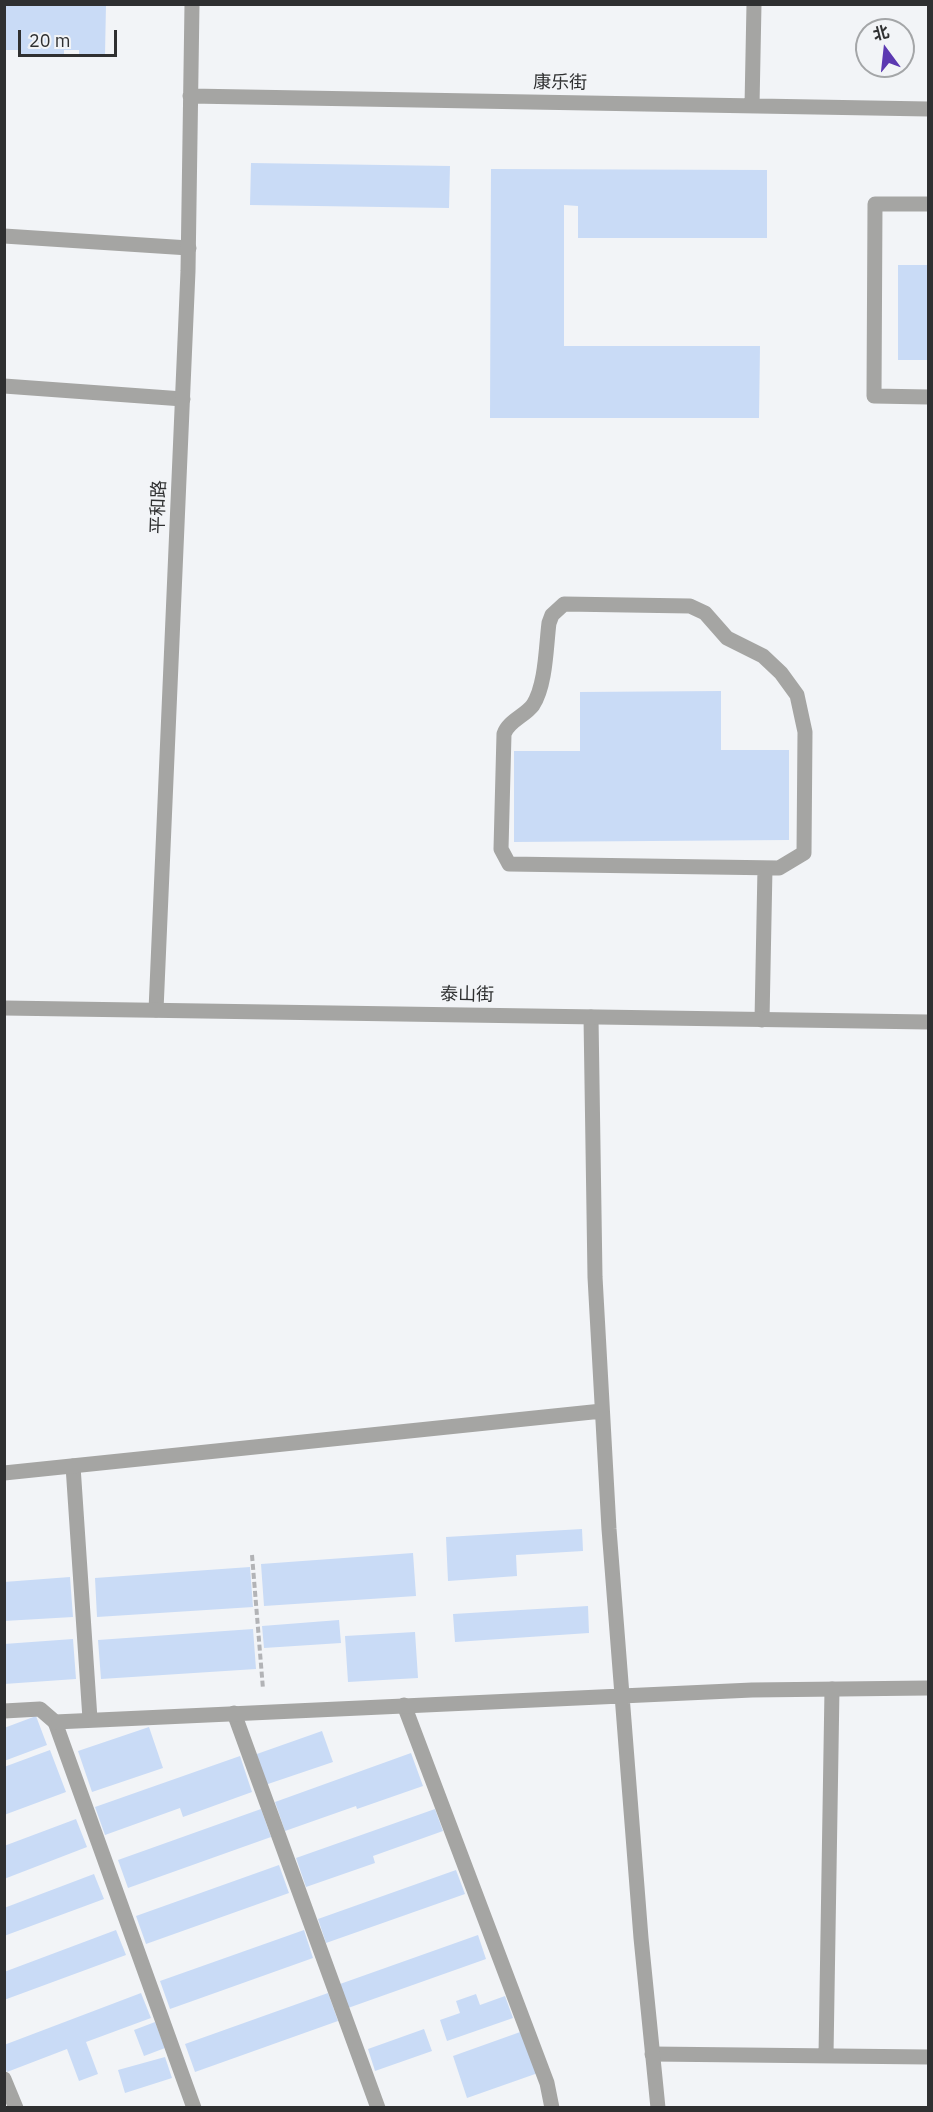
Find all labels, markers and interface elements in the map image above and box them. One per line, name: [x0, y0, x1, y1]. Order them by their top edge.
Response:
scale bar: [21, 18, 120, 56]
north arrow: [855, 18, 915, 78]
text: 北: [871, 21, 891, 44]
text: 20 m: [29, 29, 71, 52]
street label: 康乐街: [533, 72, 587, 94]
street label: 平和路: [147, 480, 171, 534]
street label: 泰山街: [440, 984, 494, 1006]

